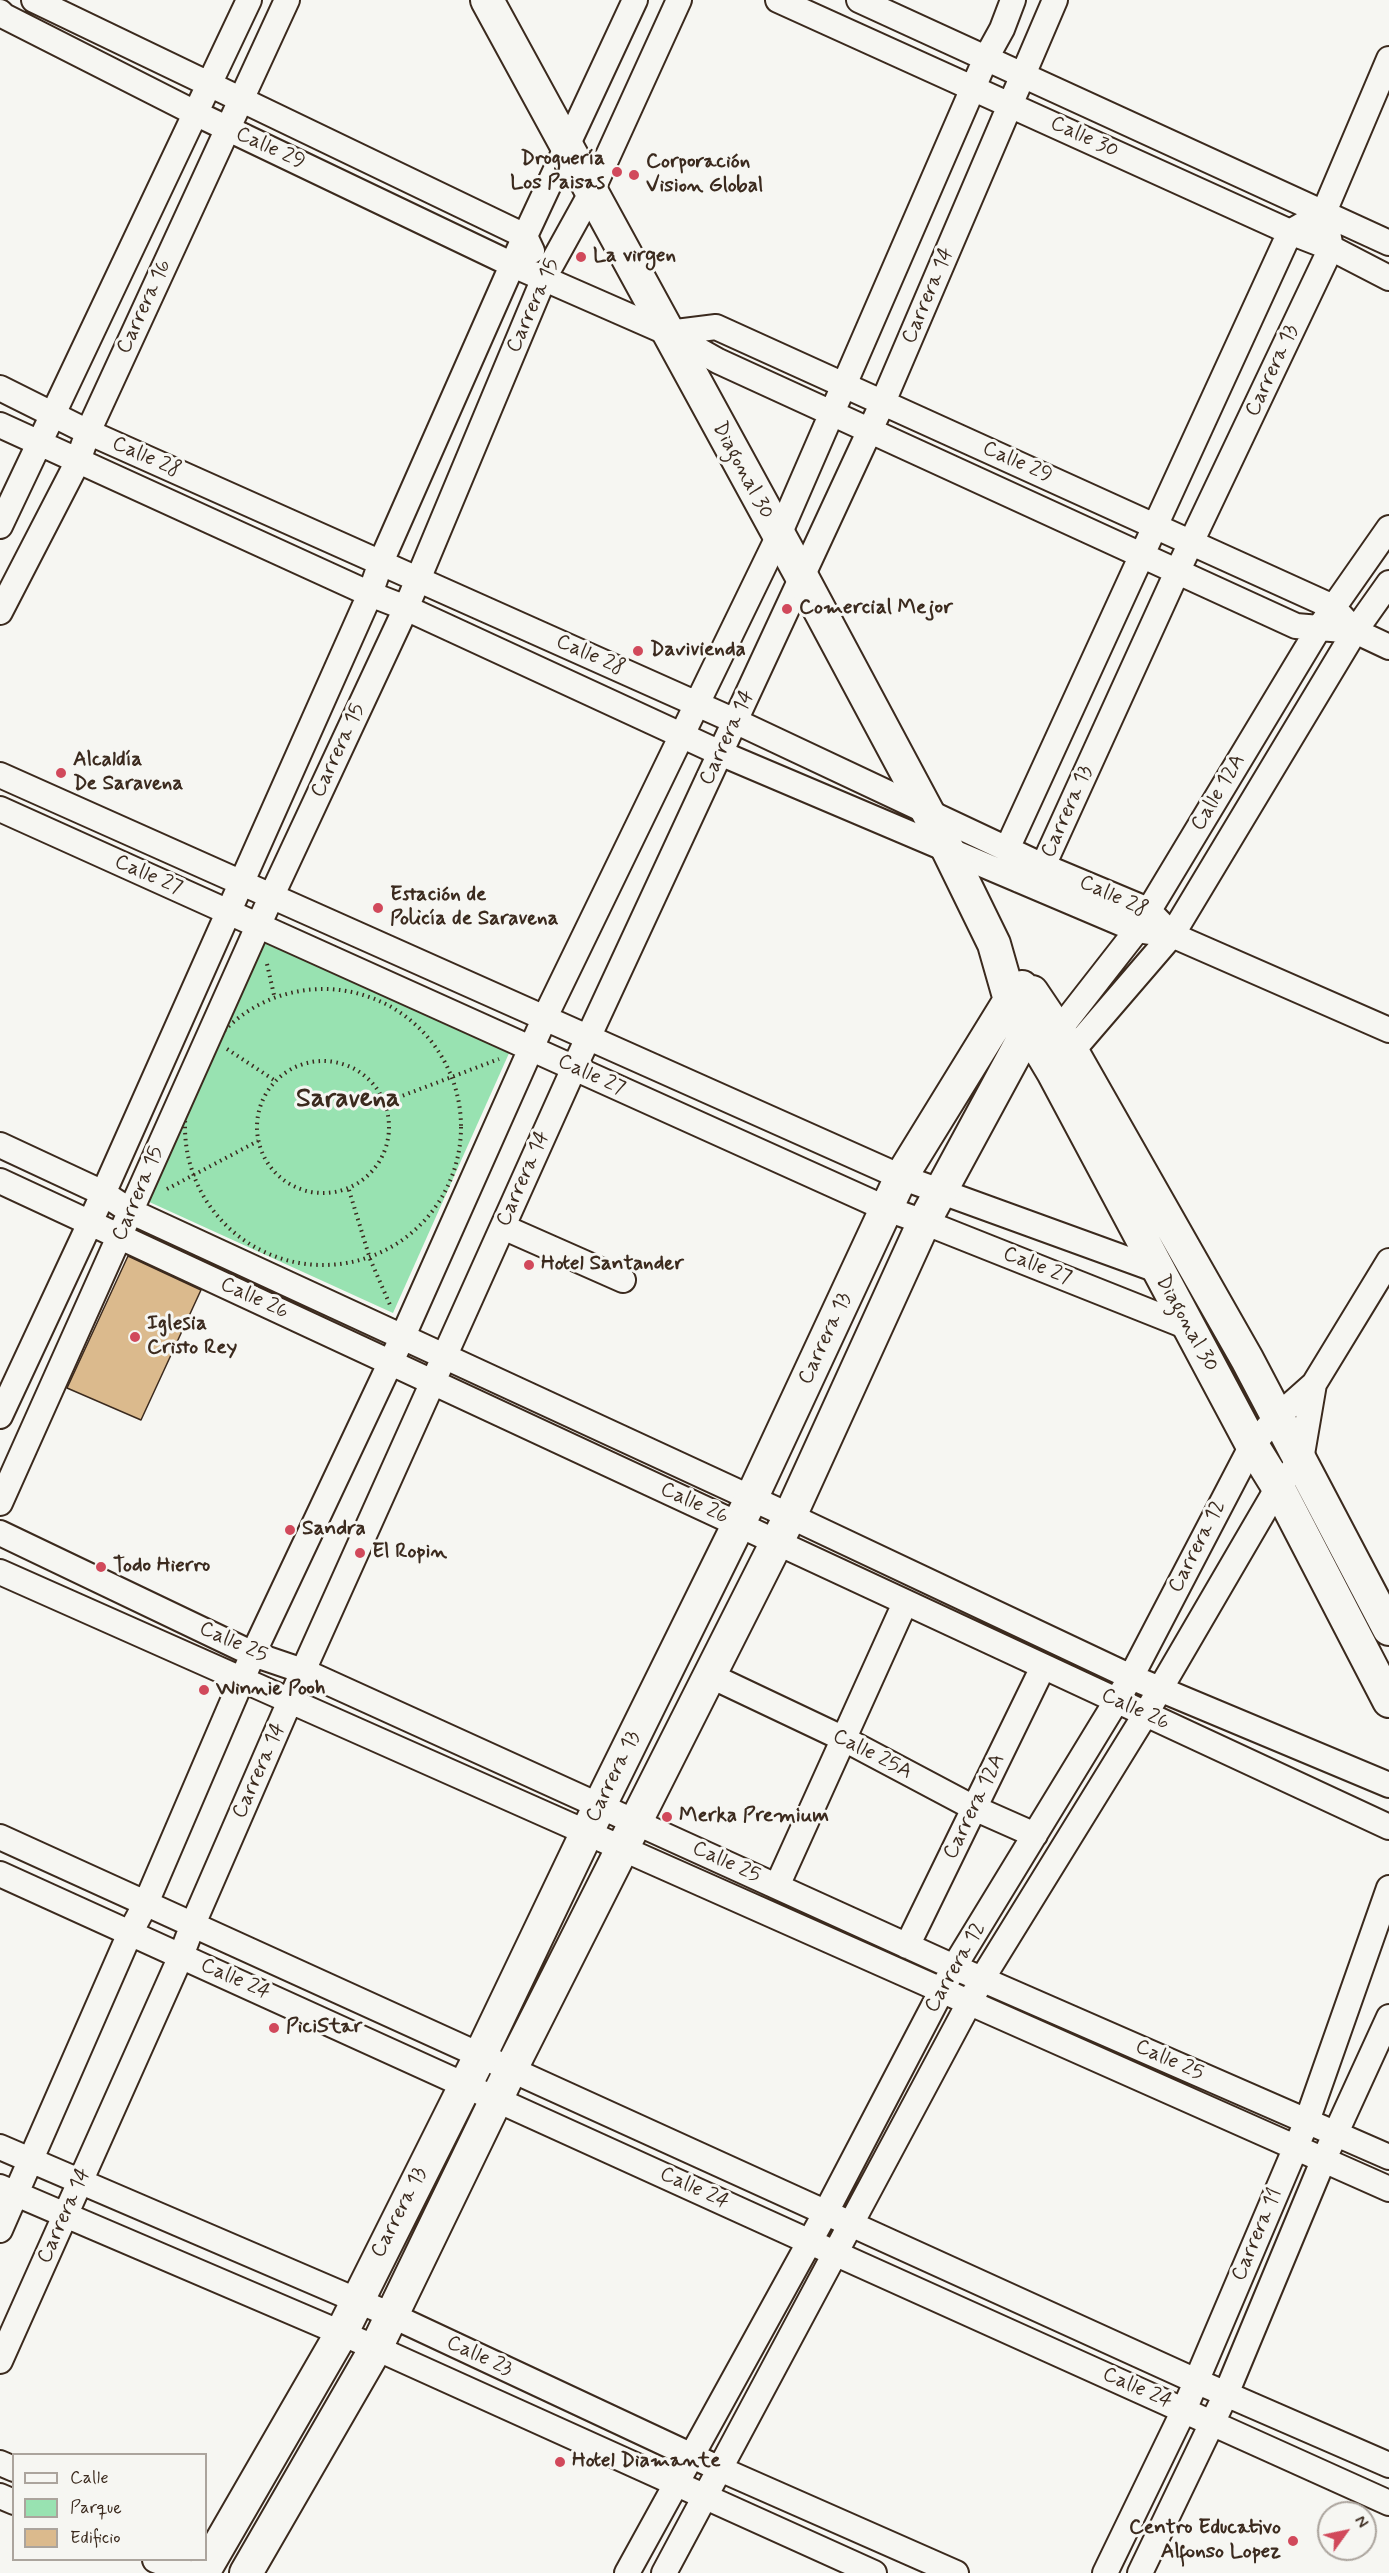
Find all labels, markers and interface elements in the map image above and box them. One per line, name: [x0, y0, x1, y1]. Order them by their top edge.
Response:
street label: Calle 30: [1046, 111, 1122, 165]
street label: Calle 29: [231, 122, 309, 176]
place label: Droguería Los Paisas: [510, 147, 605, 197]
place label: Corporación Vision Global: [646, 150, 763, 200]
marker: Droguería Los Paisas: [610, 165, 624, 179]
marker: Corporación Vision Global: [627, 168, 641, 182]
place label: La virgen: [593, 244, 676, 270]
street label: Carrera 14: [897, 244, 961, 348]
marker: La virgen: [574, 250, 588, 264]
street label: Carrera 15: [502, 255, 566, 357]
street label: Carrera 16: [112, 256, 178, 358]
street label: Carrera 13: [1241, 321, 1305, 421]
street label: Diagonal 30: [706, 418, 778, 524]
street label: Calle 28: [108, 432, 184, 484]
street label: Calle 29: [978, 437, 1056, 489]
place label: Comercial Mejor: [799, 596, 953, 622]
marker: Comercial Mejor: [780, 602, 794, 616]
street label: Calle 28: [552, 630, 628, 682]
place label: Davivienda: [650, 638, 746, 664]
marker: Davivienda: [631, 644, 645, 658]
street label: Carrera 14: [695, 686, 761, 790]
street label: Carrera 15: [306, 700, 372, 802]
place label: Alcaldía De Saravena: [73, 748, 183, 798]
street label: Calle 12A: [1186, 750, 1252, 836]
street label: Carrera 13: [1036, 762, 1100, 862]
marker: Alcaldía De Saravena: [54, 766, 68, 780]
street label: Calle 27: [110, 850, 186, 902]
street label: Calle 28: [1075, 870, 1151, 924]
place label: Estación de Policía de Saravena: [390, 883, 558, 933]
marker: Estación de Policía de Saravena: [371, 901, 385, 915]
street label: Calle 27: [553, 1049, 629, 1103]
district label: Saravena: [296, 1084, 400, 1116]
street label: Carrera 14: [492, 1127, 556, 1231]
street label: Carrera 15: [108, 1143, 170, 1245]
street label: Calle 27: [999, 1242, 1075, 1292]
place label: Hotel Santander: [541, 1252, 684, 1278]
marker: Hotel Santander: [522, 1258, 536, 1272]
street label: Diagonal 30: [1149, 1271, 1223, 1377]
street label: Calle 26: [216, 1272, 292, 1326]
street label: Carrera 13: [794, 1289, 858, 1389]
place label: Iglesia Cristo Rey: [147, 1312, 237, 1362]
marker: Iglesia Cristo Rey: [128, 1330, 142, 1344]
street label: Calle 26: [656, 1477, 732, 1531]
street label: Carrera 12: [1164, 1496, 1232, 1598]
place label: Sandra: [302, 1517, 366, 1543]
marker: Sandra: [283, 1523, 297, 1537]
place label: El Ropin: [372, 1540, 447, 1566]
marker: El Ropin: [353, 1546, 367, 1560]
place label: Todo Hierro: [113, 1554, 210, 1580]
marker: Todo Hierro: [94, 1560, 108, 1574]
street label: Calle 25: [195, 1617, 271, 1669]
place label: Winnie Pooh: [216, 1677, 325, 1703]
marker: Winnie Pooh: [197, 1683, 211, 1697]
street label: Calle 26: [1097, 1683, 1173, 1737]
street label: Carrera 14: [228, 1719, 292, 1823]
street label: Calle 25A: [828, 1724, 916, 1786]
street label: Carrera 13: [581, 1727, 647, 1827]
street label: Carrera 12A: [939, 1750, 1011, 1864]
place label: Merka Premium: [679, 1804, 829, 1830]
marker: Merka Premium: [660, 1810, 674, 1824]
street label: Calle 25: [688, 1836, 764, 1890]
street label: Carrera 12: [920, 1918, 992, 2018]
street label: Calle 24: [196, 1953, 274, 2007]
place label: PiciStar: [286, 2015, 362, 2041]
marker: PiciStar: [267, 2021, 281, 2035]
street label: Calle 25: [1131, 2035, 1207, 2087]
street label: Calle 24: [655, 2162, 733, 2216]
street label: Carrera 13: [366, 2163, 434, 2263]
street label: Carrera 14: [33, 2164, 97, 2268]
street label: Carrera 11: [1227, 2185, 1289, 2285]
street label: Calle 23: [442, 2331, 516, 2383]
street label: Calle 24: [1098, 2362, 1176, 2416]
place label: Hotel Diamante: [572, 2449, 720, 2475]
legend: [12, 2453, 207, 2561]
marker: Hotel Diamante: [553, 2455, 567, 2469]
text: Calle: [70, 2466, 109, 2490]
text: Parque: [70, 2496, 122, 2520]
north arrow: [1317, 2501, 1377, 2561]
text: N: [1349, 2512, 1373, 2532]
place label: Centro Educativo Alfonso Lopez: [1129, 2516, 1281, 2566]
text: Edificio: [70, 2526, 121, 2550]
marker: Centro Educativo Alfonso Lopez: [1286, 2534, 1300, 2548]

